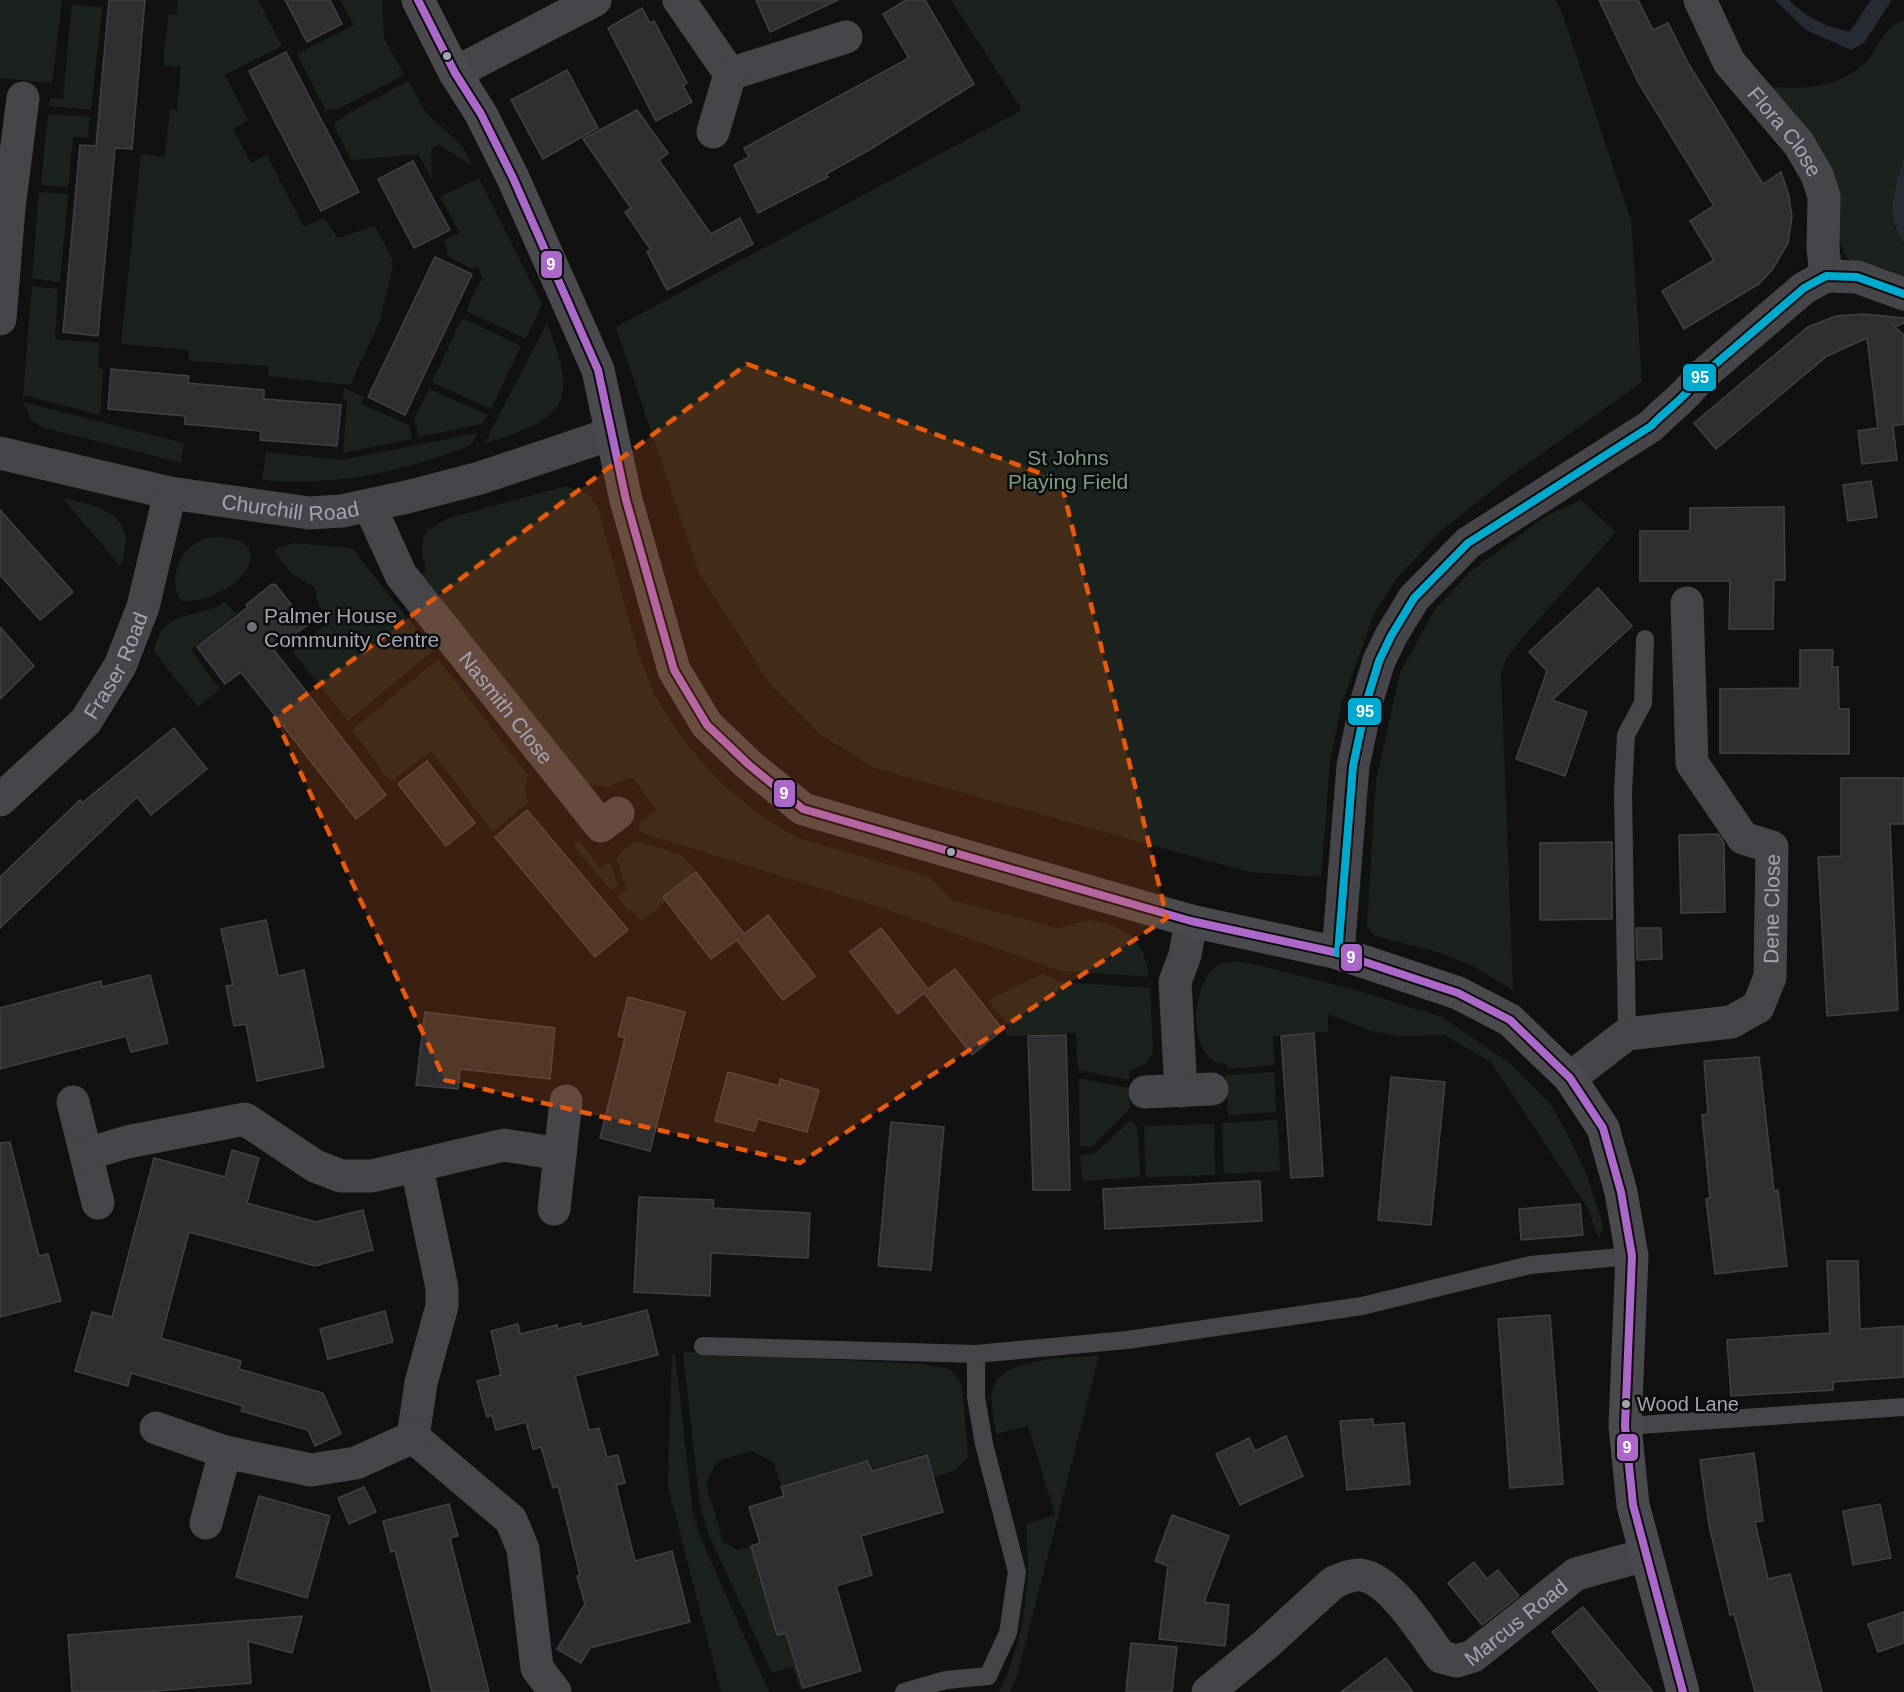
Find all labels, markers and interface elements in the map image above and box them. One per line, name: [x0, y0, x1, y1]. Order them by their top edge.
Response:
unlabelled marker: [441, 50, 453, 62]
street label: Flora Close: [1744, 82, 1827, 180]
line badge: 9: [540, 250, 563, 279]
text: 9: [547, 256, 556, 273]
line badge: 95: [1682, 363, 1717, 392]
text: 95: [1691, 369, 1709, 386]
park label: St Johns Playing Field: [1008, 446, 1128, 493]
street label: Churchill Road: [220, 489, 361, 525]
place label: Palmer House Community Centre: [264, 604, 439, 651]
street label: Fraser Road: [79, 609, 151, 723]
marker: Palmer House Community Centre: [245, 620, 259, 634]
street label: Nasmith Close: [455, 647, 558, 768]
line badge: 95: [1347, 697, 1382, 726]
text: 95: [1356, 703, 1374, 720]
line badge: 9: [773, 779, 796, 808]
text: 9: [780, 785, 789, 802]
unlabelled marker: [945, 846, 957, 858]
street label: Dene Close: [1759, 854, 1783, 964]
line badge: 9: [1340, 943, 1363, 972]
text: 9: [1347, 949, 1356, 966]
place label: Wood Lane: [1637, 1393, 1739, 1415]
marker: Wood Lane: [1620, 1398, 1632, 1410]
line badge: 9: [1616, 1433, 1639, 1462]
text: 9: [1623, 1439, 1632, 1456]
street label: Marcus Road: [1459, 1574, 1572, 1670]

